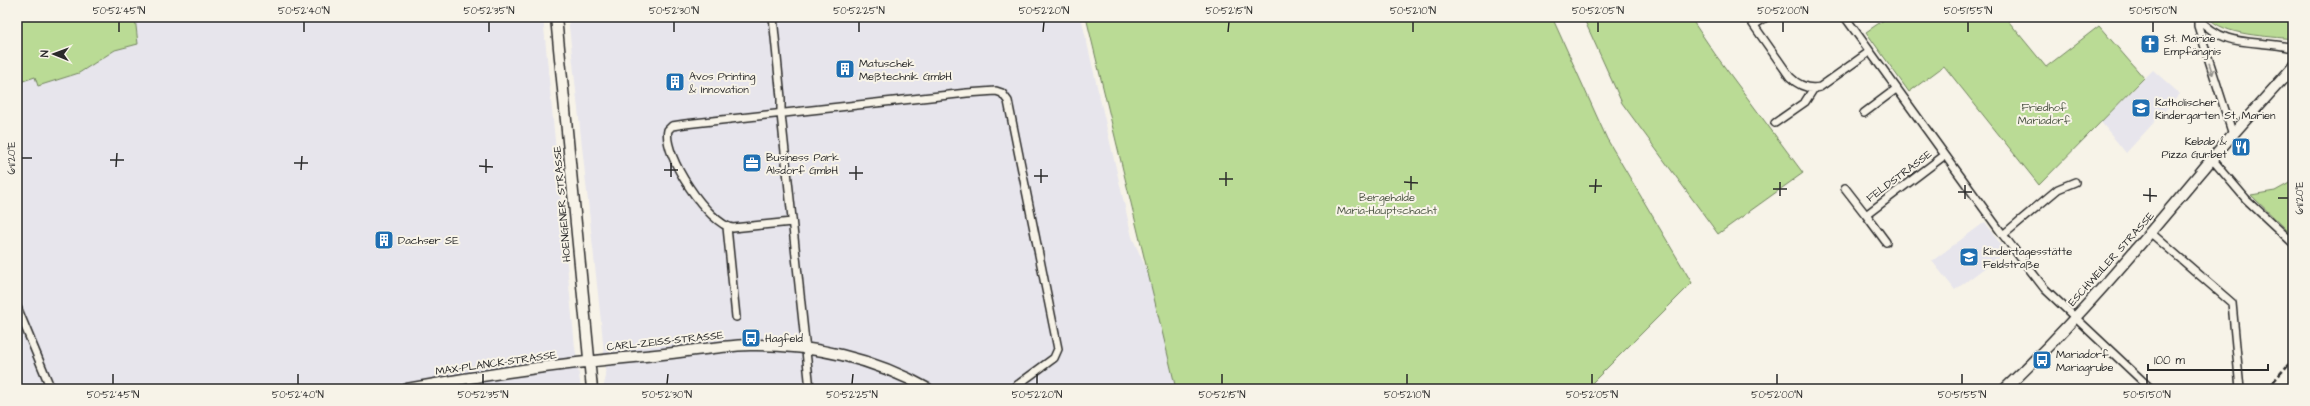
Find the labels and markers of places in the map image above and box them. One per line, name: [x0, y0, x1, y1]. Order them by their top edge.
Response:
place label: St. Mariae Empfängnis: [2164, 31, 2222, 60]
church icon: St. Mariae Empfängnis: [2139, 33, 2161, 55]
place label: Matuschek Meßtechnik GmbH: [859, 56, 952, 84]
building icon: Matuschek Meßtechnik GmbH: [834, 58, 856, 80]
place label: Avos Printing & Innovation: [689, 69, 756, 97]
building icon: Avos Printing & Innovation: [664, 71, 686, 93]
place label: Katholischer Kindergarten St. Marien: [2155, 95, 2276, 124]
school or university icon: Katholischer Kindergarten St. Marien: [2130, 97, 2152, 119]
place label: Kebab & Pizza Gurbet: [2162, 134, 2228, 162]
restaurant icon: Kebab & Pizza Gurbet: [2230, 136, 2252, 158]
place label: Business Park Alsdorf GmbH: [766, 150, 839, 178]
office icon: Business Park Alsdorf GmbH: [741, 152, 763, 174]
building icon: Dachser SE: [373, 229, 395, 251]
place label: Dachser SE: [398, 233, 459, 248]
place label: Kindertagesstätte Feldstraße: [1983, 244, 2072, 272]
school or university icon: Kindertagesstätte Feldstraße: [1958, 246, 1980, 268]
bus stop icon: Hagfeld: [740, 327, 762, 349]
place label: Hagfeld: [765, 331, 803, 347]
place label: Mariadorf Mariagrube: [2056, 347, 2114, 376]
bus stop icon: Mariadorf Mariagrube: [2031, 349, 2053, 371]

